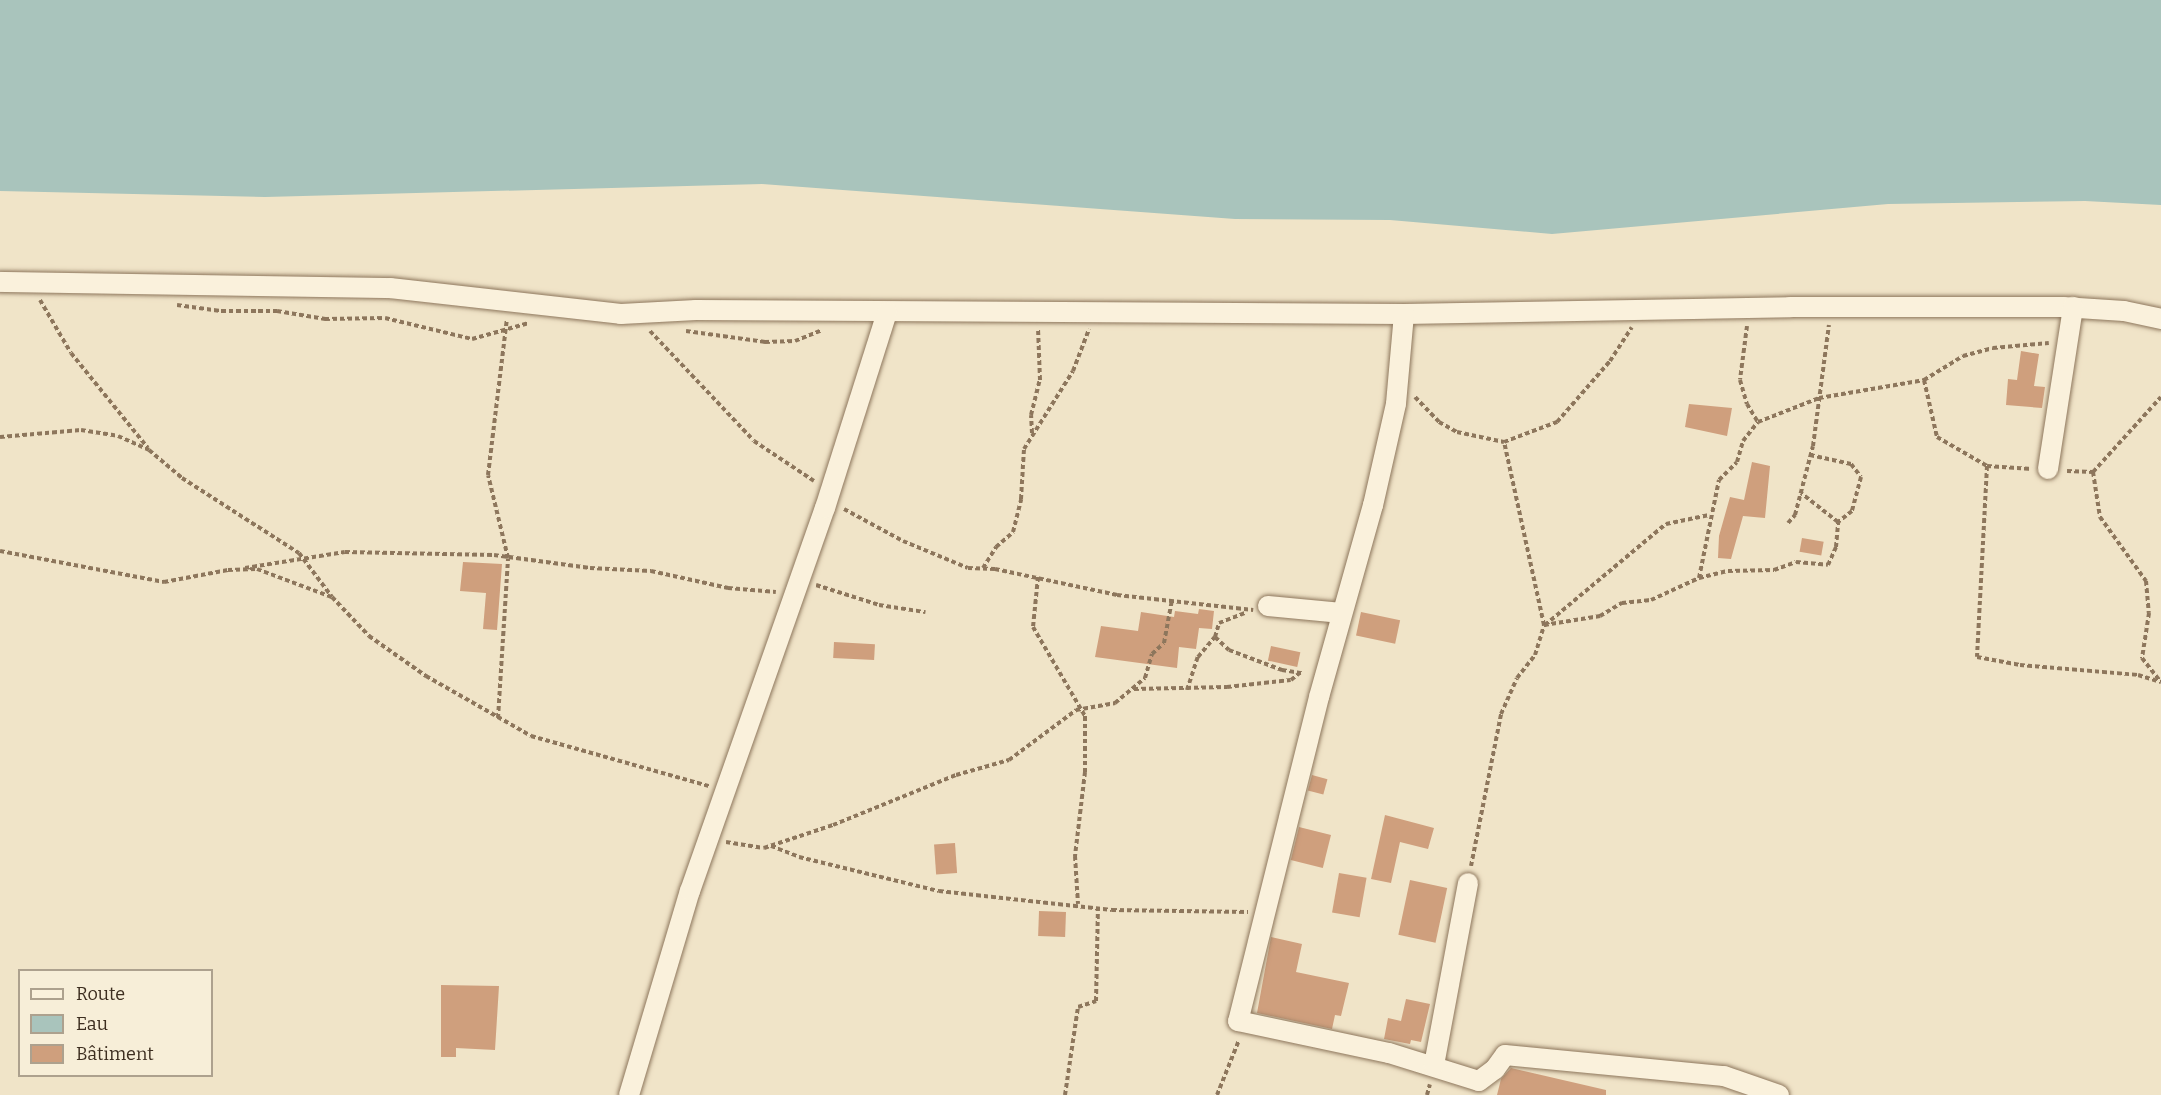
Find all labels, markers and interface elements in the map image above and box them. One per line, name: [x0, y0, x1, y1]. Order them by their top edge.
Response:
legend: [18, 969, 213, 1077]
text: Route: [76, 983, 125, 1005]
text: Eau: [76, 1013, 108, 1035]
text: Bâtiment: [76, 1043, 154, 1065]

